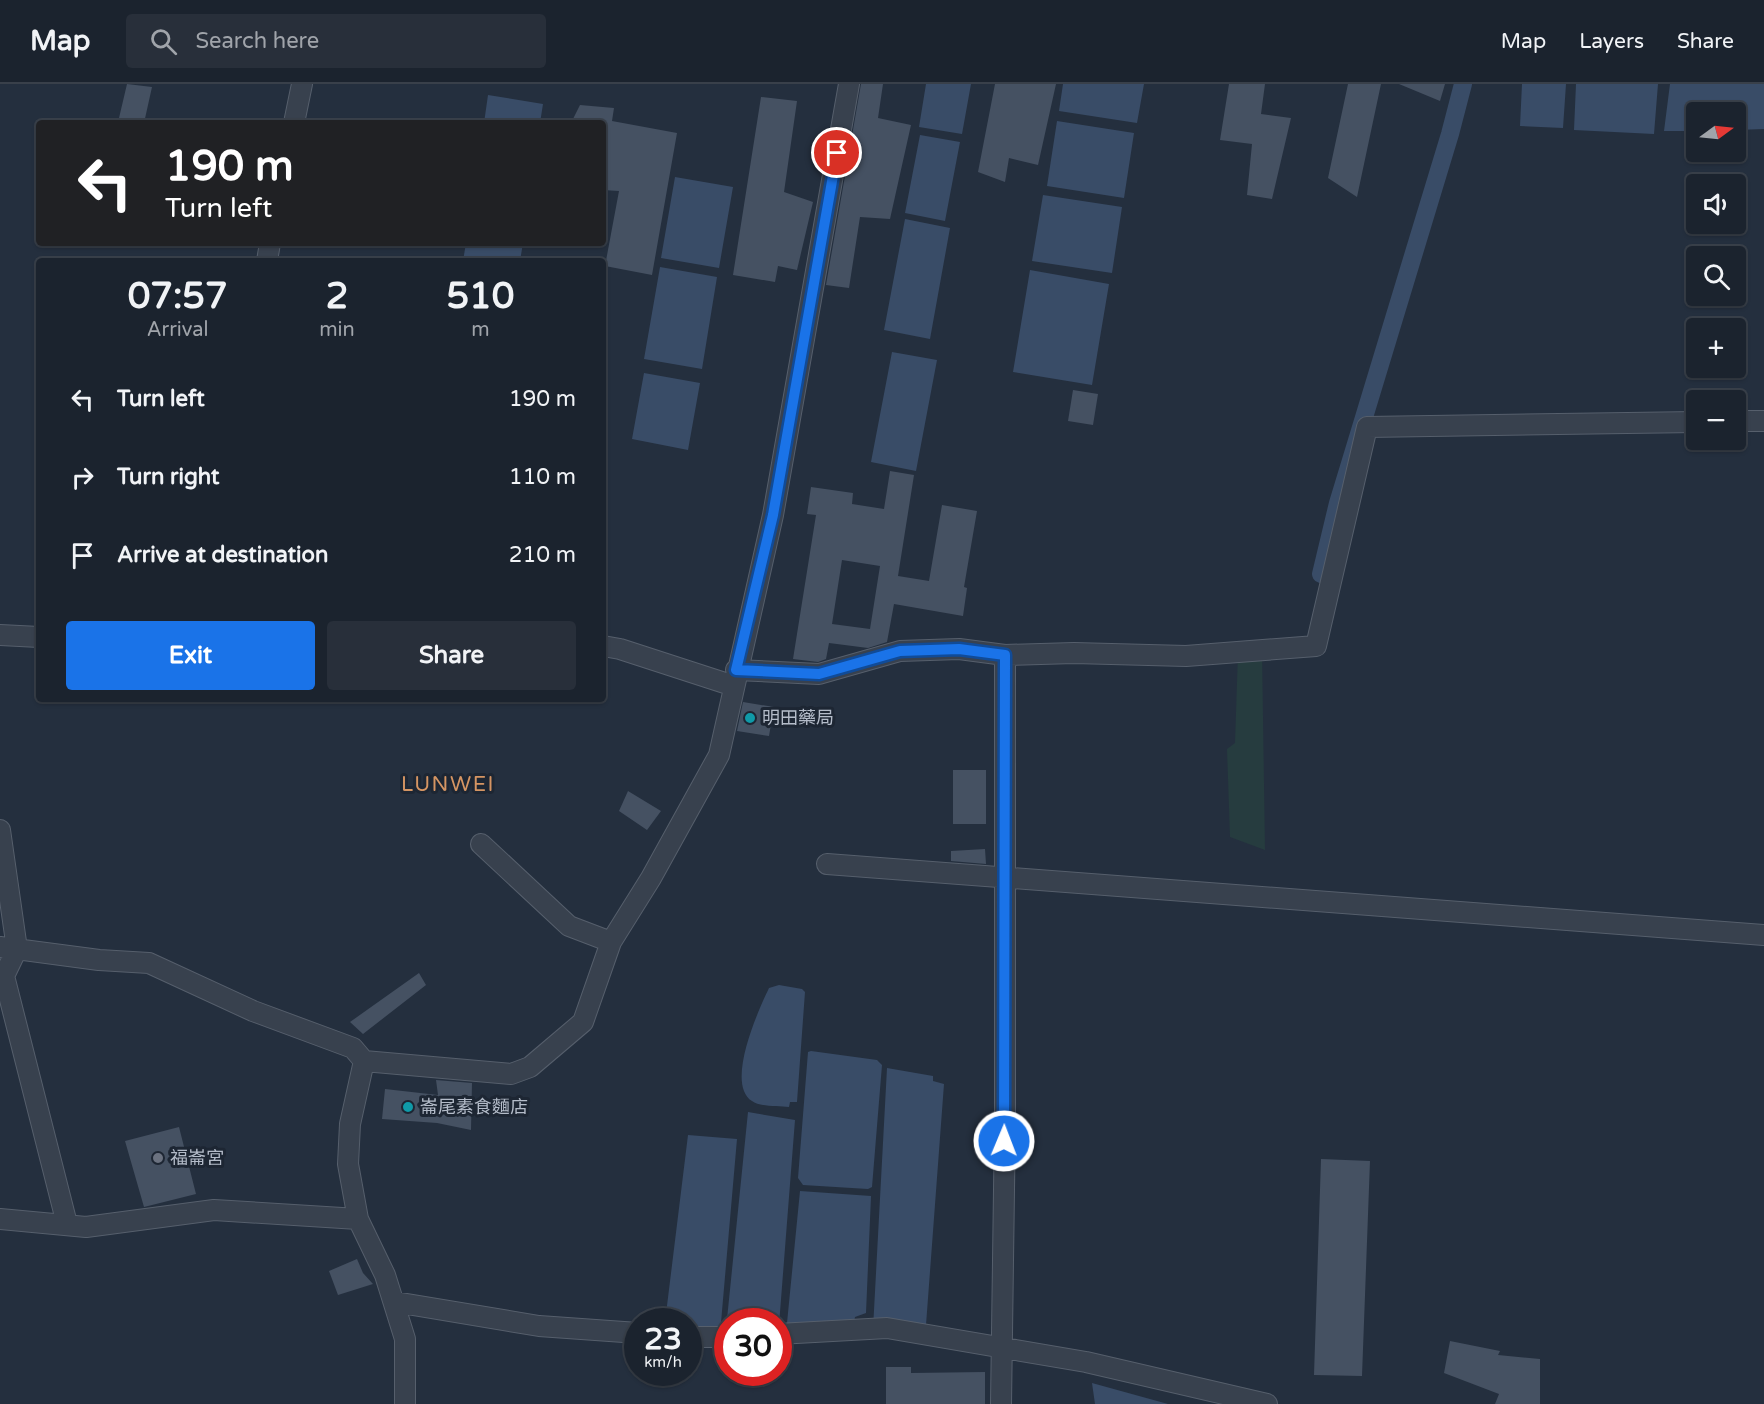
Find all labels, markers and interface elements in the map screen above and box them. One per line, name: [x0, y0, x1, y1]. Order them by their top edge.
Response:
search box: [126, 14, 546, 68]
text: Map: [30, 24, 90, 58]
icon: search: [147, 25, 180, 58]
text: Search here: [195, 28, 319, 54]
text: Map: [1501, 29, 1546, 54]
text: Layers: [1579, 29, 1644, 54]
text: Share: [1677, 29, 1734, 54]
north arrow: [1686, 102, 1746, 162]
map controls: [1686, 102, 1746, 450]
pin: [811, 127, 862, 178]
icon: arrive: [820, 136, 853, 169]
text: 190 m: [165, 141, 294, 192]
icon: left: [66, 144, 144, 222]
button: sound: [1686, 174, 1746, 234]
text: Turn left: [165, 192, 272, 225]
button: search: [1686, 246, 1746, 306]
text: 07:57: [128, 275, 228, 318]
text: 2: [326, 275, 348, 318]
text: 510: [446, 275, 514, 318]
text: Arrival: [147, 318, 209, 342]
text: min: [319, 318, 355, 342]
text: m: [471, 318, 490, 342]
button: +: [1686, 318, 1746, 378]
icon: left: [66, 383, 99, 416]
text: Turn left: [117, 386, 205, 412]
text: 190 m: [509, 386, 576, 412]
button: −: [1686, 390, 1746, 450]
icon: right: [66, 461, 99, 494]
text: Turn right: [117, 464, 219, 490]
text: 110 m: [509, 464, 576, 490]
icon: arrive: [66, 539, 99, 572]
text: Arrive at destination: [117, 542, 328, 568]
text: 210 m: [509, 542, 576, 568]
button: Exit: [66, 621, 315, 690]
button: Share: [327, 621, 576, 690]
place label: 明田藥局: [762, 707, 834, 729]
marker: 明田藥局: [743, 711, 757, 725]
district label: LUNWEI: [401, 772, 495, 797]
place label: 崙尾素食麵店: [420, 1096, 528, 1118]
marker: 崙尾素食麵店: [401, 1100, 415, 1114]
position arrow: [972, 1109, 1036, 1173]
place label: 福崙宮: [170, 1147, 224, 1169]
marker: 福崙宮: [151, 1151, 165, 1165]
speed limit sign: 30: [714, 1308, 792, 1386]
text: 23: [644, 1321, 682, 1358]
text: km/h: [644, 1353, 682, 1371]

